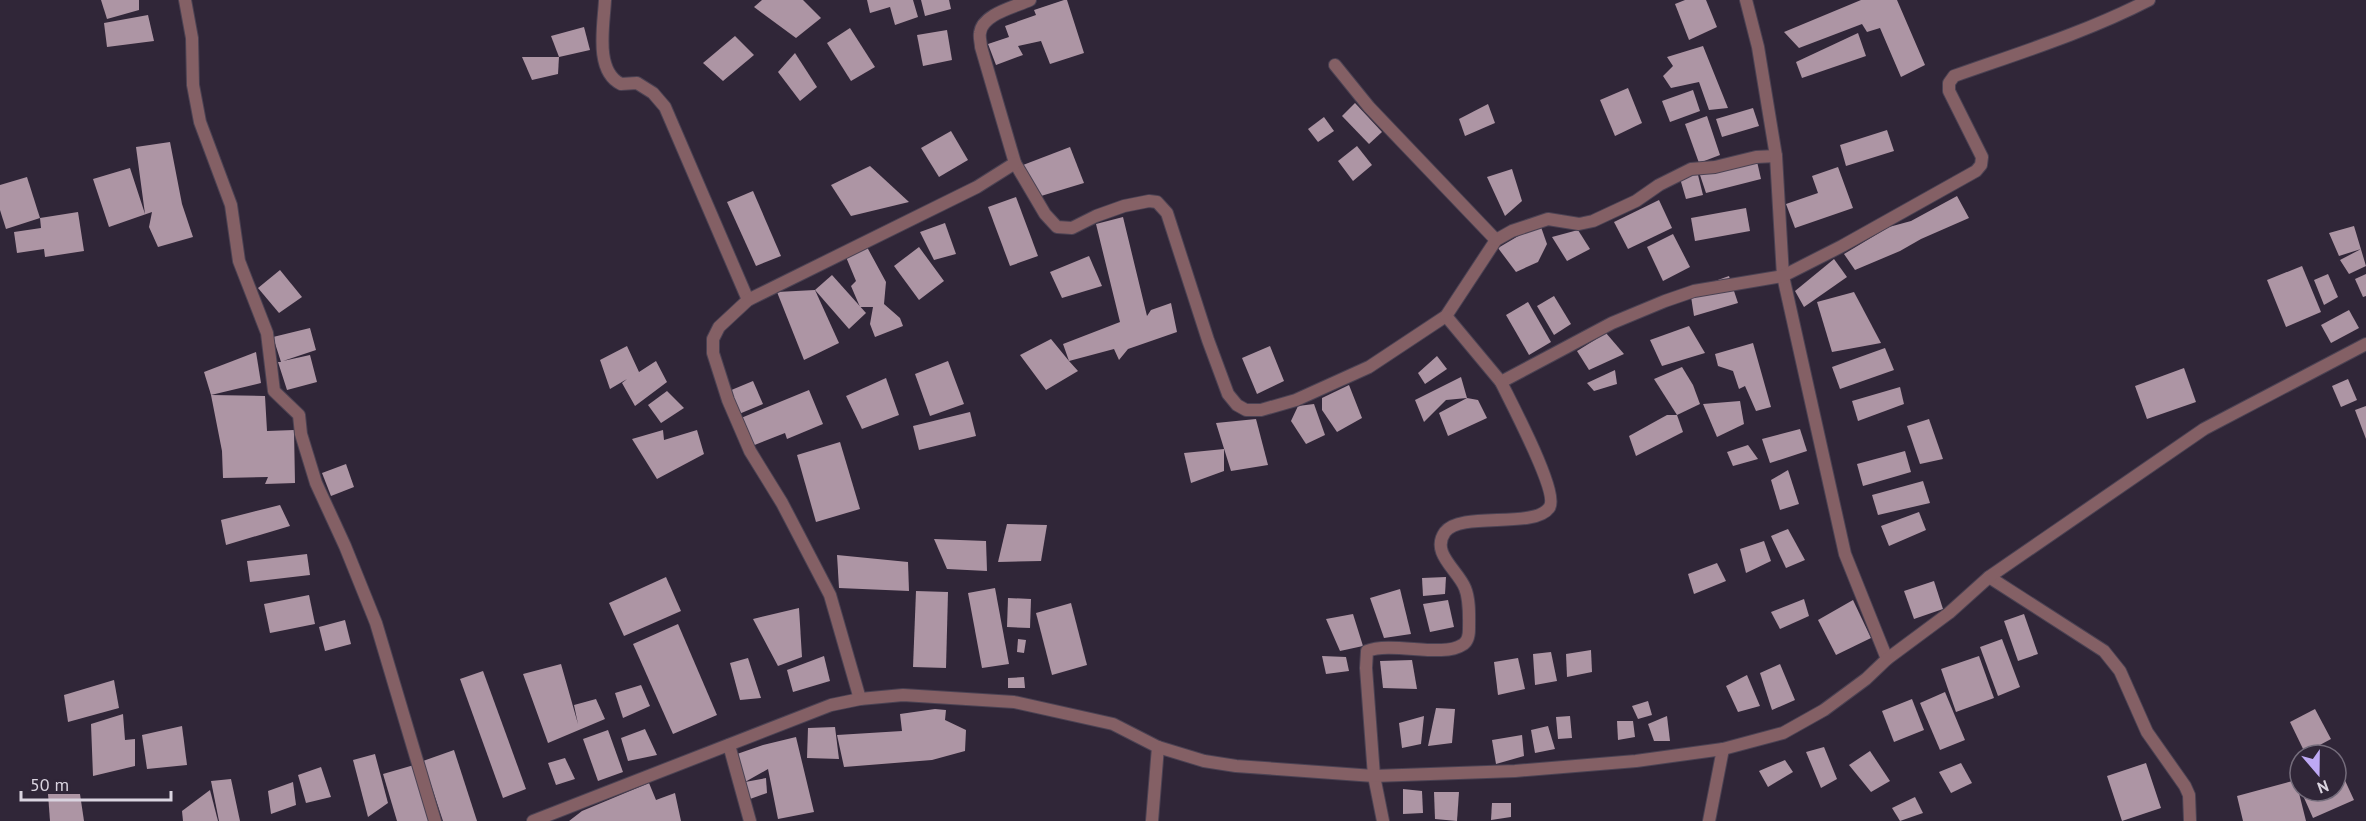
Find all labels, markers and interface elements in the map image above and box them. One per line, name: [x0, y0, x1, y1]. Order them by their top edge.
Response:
north arrow: [2288, 743, 2348, 803]
scale bar: [21, 764, 171, 802]
text: 50 m: [30, 773, 69, 796]
text: N: [2315, 776, 2331, 798]

